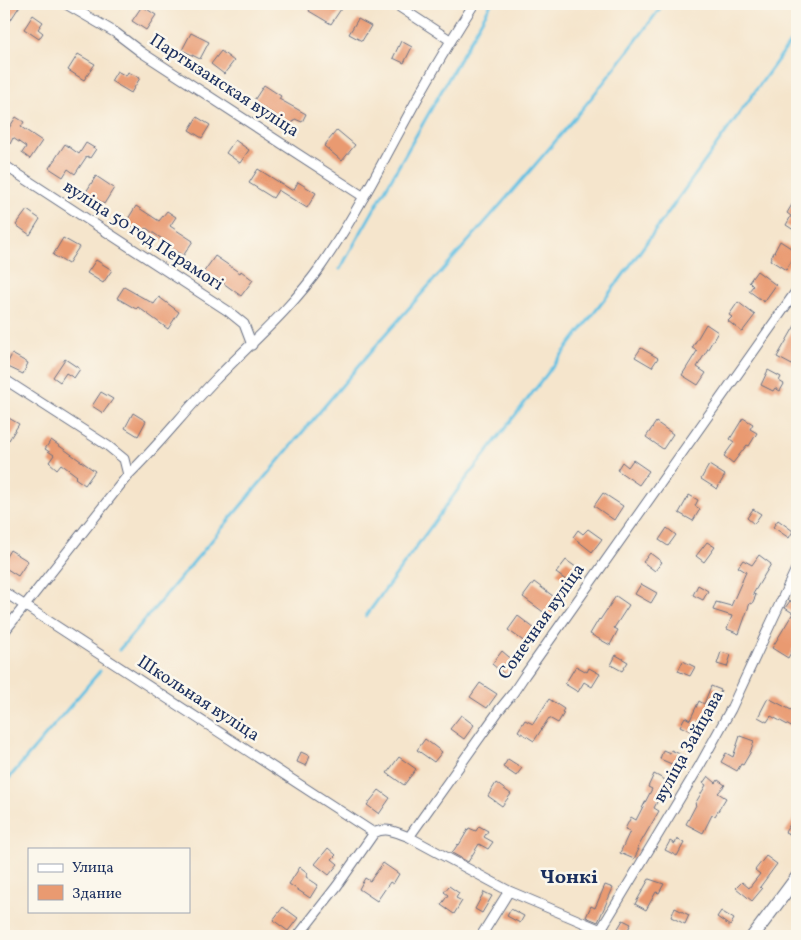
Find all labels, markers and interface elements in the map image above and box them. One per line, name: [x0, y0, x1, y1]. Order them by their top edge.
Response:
street label: Партызанская вуліца: [144, 28, 304, 144]
street label: вуліца 50 год Перамогі: [58, 175, 228, 297]
street label: Сонечная вуліца: [493, 559, 591, 685]
street label: Школьная вуліца: [132, 650, 264, 748]
street label: вуліца Зайцава: [648, 686, 730, 808]
legend: [28, 848, 190, 912]
text: Улица: [72, 858, 114, 879]
district label: Чонкі: [540, 864, 598, 892]
text: Здание: [72, 884, 122, 905]

